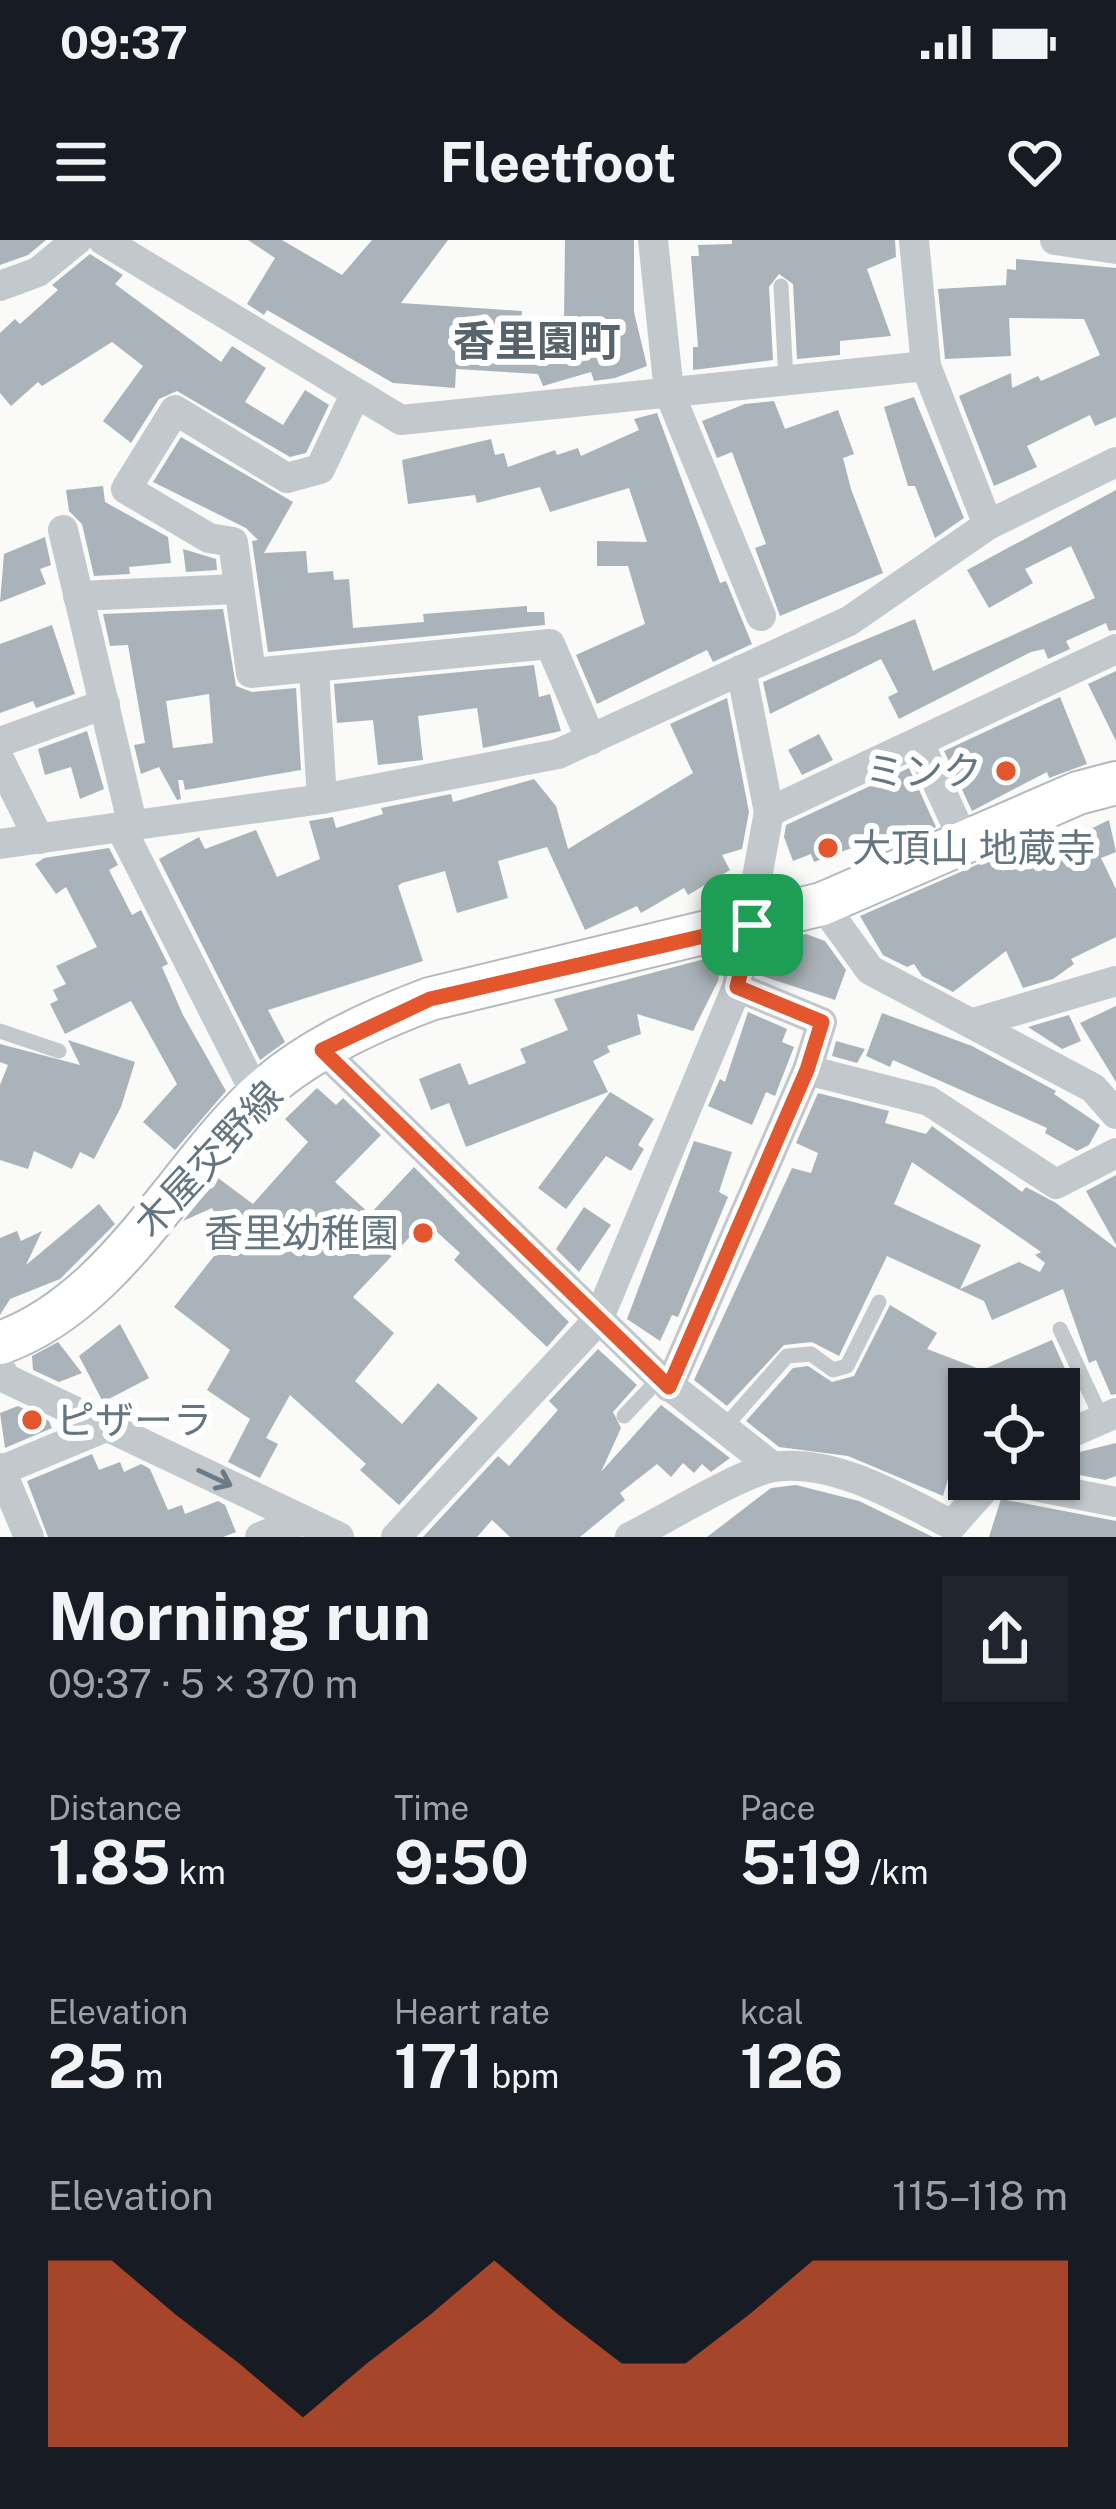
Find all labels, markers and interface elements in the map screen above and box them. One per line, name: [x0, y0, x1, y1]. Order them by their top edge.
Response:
text: 09:37: [60, 16, 188, 69]
icon: menu: [48, 129, 114, 195]
icon: heart: [1002, 129, 1068, 195]
text: Fleetfoot: [440, 131, 676, 194]
district label: 香里園町: [453, 316, 621, 365]
place label: ミンク: [865, 748, 982, 794]
marker: ミンク: [993, 758, 1019, 784]
place label: 大頂山 地蔵寺: [852, 825, 1095, 871]
marker: 大頂山 地蔵寺: [815, 835, 841, 861]
pin: [701, 874, 803, 976]
icon: arrive: [719, 892, 785, 958]
street label: 木屋交野線: [125, 1072, 291, 1246]
place label: 香里幼稚園: [204, 1210, 399, 1256]
marker: 香里幼稚園: [410, 1220, 436, 1246]
map controls: [948, 1368, 1080, 1500]
button: locate: [948, 1368, 1080, 1500]
place label: ピザーラ: [56, 1397, 212, 1443]
marker: ピザーラ: [19, 1407, 45, 1433]
one-way arrow: [196, 1468, 232, 1490]
button: share: [942, 1576, 1068, 1702]
text: Morning run: [48, 1577, 431, 1655]
text: 09:37 · 5 × 370 m: [48, 1661, 358, 1707]
text: Distance: [48, 1789, 182, 1827]
text: Time: [394, 1789, 469, 1827]
text: Pace: [740, 1789, 815, 1827]
text: 1.85: [48, 1827, 171, 1898]
text: 9:50: [394, 1827, 529, 1898]
text: 5:19: [740, 1827, 862, 1898]
text: km: [171, 1853, 226, 1891]
text: /km: [862, 1853, 929, 1891]
text: Elevation: [48, 1993, 188, 2031]
text: Heart rate: [394, 1993, 550, 2031]
text: kcal: [740, 1993, 804, 2031]
text: 25: [48, 2031, 127, 2102]
text: 171: [394, 2031, 483, 2102]
text: 126: [740, 2031, 843, 2102]
text: m: [127, 2057, 163, 2095]
text: bpm: [483, 2057, 559, 2095]
text: Elevation: [48, 2173, 214, 2219]
text: 115–118 m: [892, 2173, 1068, 2219]

